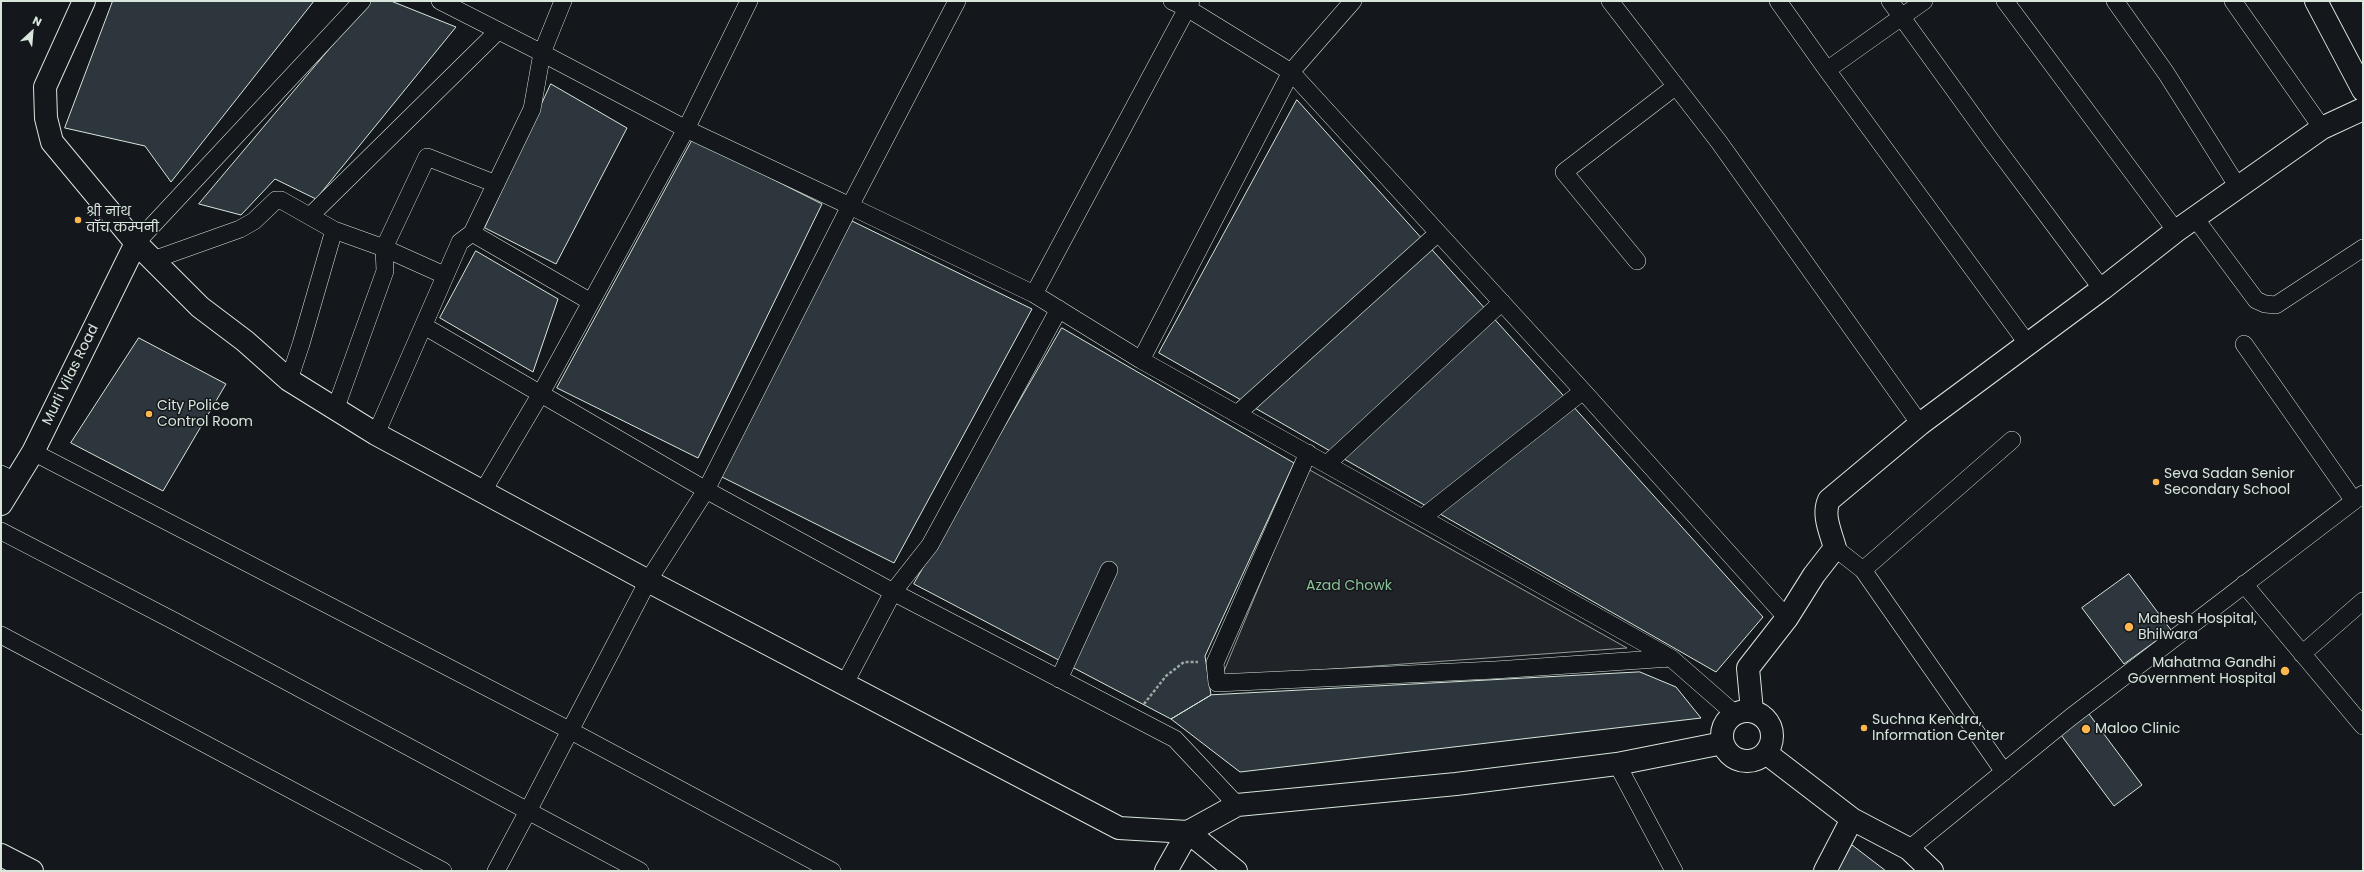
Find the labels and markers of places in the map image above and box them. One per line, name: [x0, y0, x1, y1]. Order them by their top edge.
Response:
place label: श्री नाथ वॉच कम्पनी: [86, 204, 159, 236]
marker: श्री नाथ वॉच कम्पनी: [73, 215, 83, 225]
place label: City Police Control Room: [157, 398, 253, 430]
marker: City Police Control Room: [144, 409, 154, 419]
place label: Seva Sadan Senior Secondary School: [2164, 466, 2295, 498]
marker: Seva Sadan Senior Secondary School: [2151, 477, 2161, 487]
place label: Mahesh Hospital, Bhilwara: [2138, 611, 2257, 644]
marker: Mahesh Hospital, Bhilwara: [2123, 621, 2135, 633]
place label: Mahatma Gandhi Government Hospital: [2128, 655, 2276, 688]
marker: Mahatma Gandhi Government Hospital: [2279, 665, 2291, 677]
place label: Suchna Kendra, Information Center: [1872, 712, 2005, 744]
place label: Maloo Clinic: [2095, 721, 2180, 737]
marker: Suchna Kendra, Information Center: [1859, 723, 1869, 733]
marker: Maloo Clinic: [2080, 723, 2092, 735]

